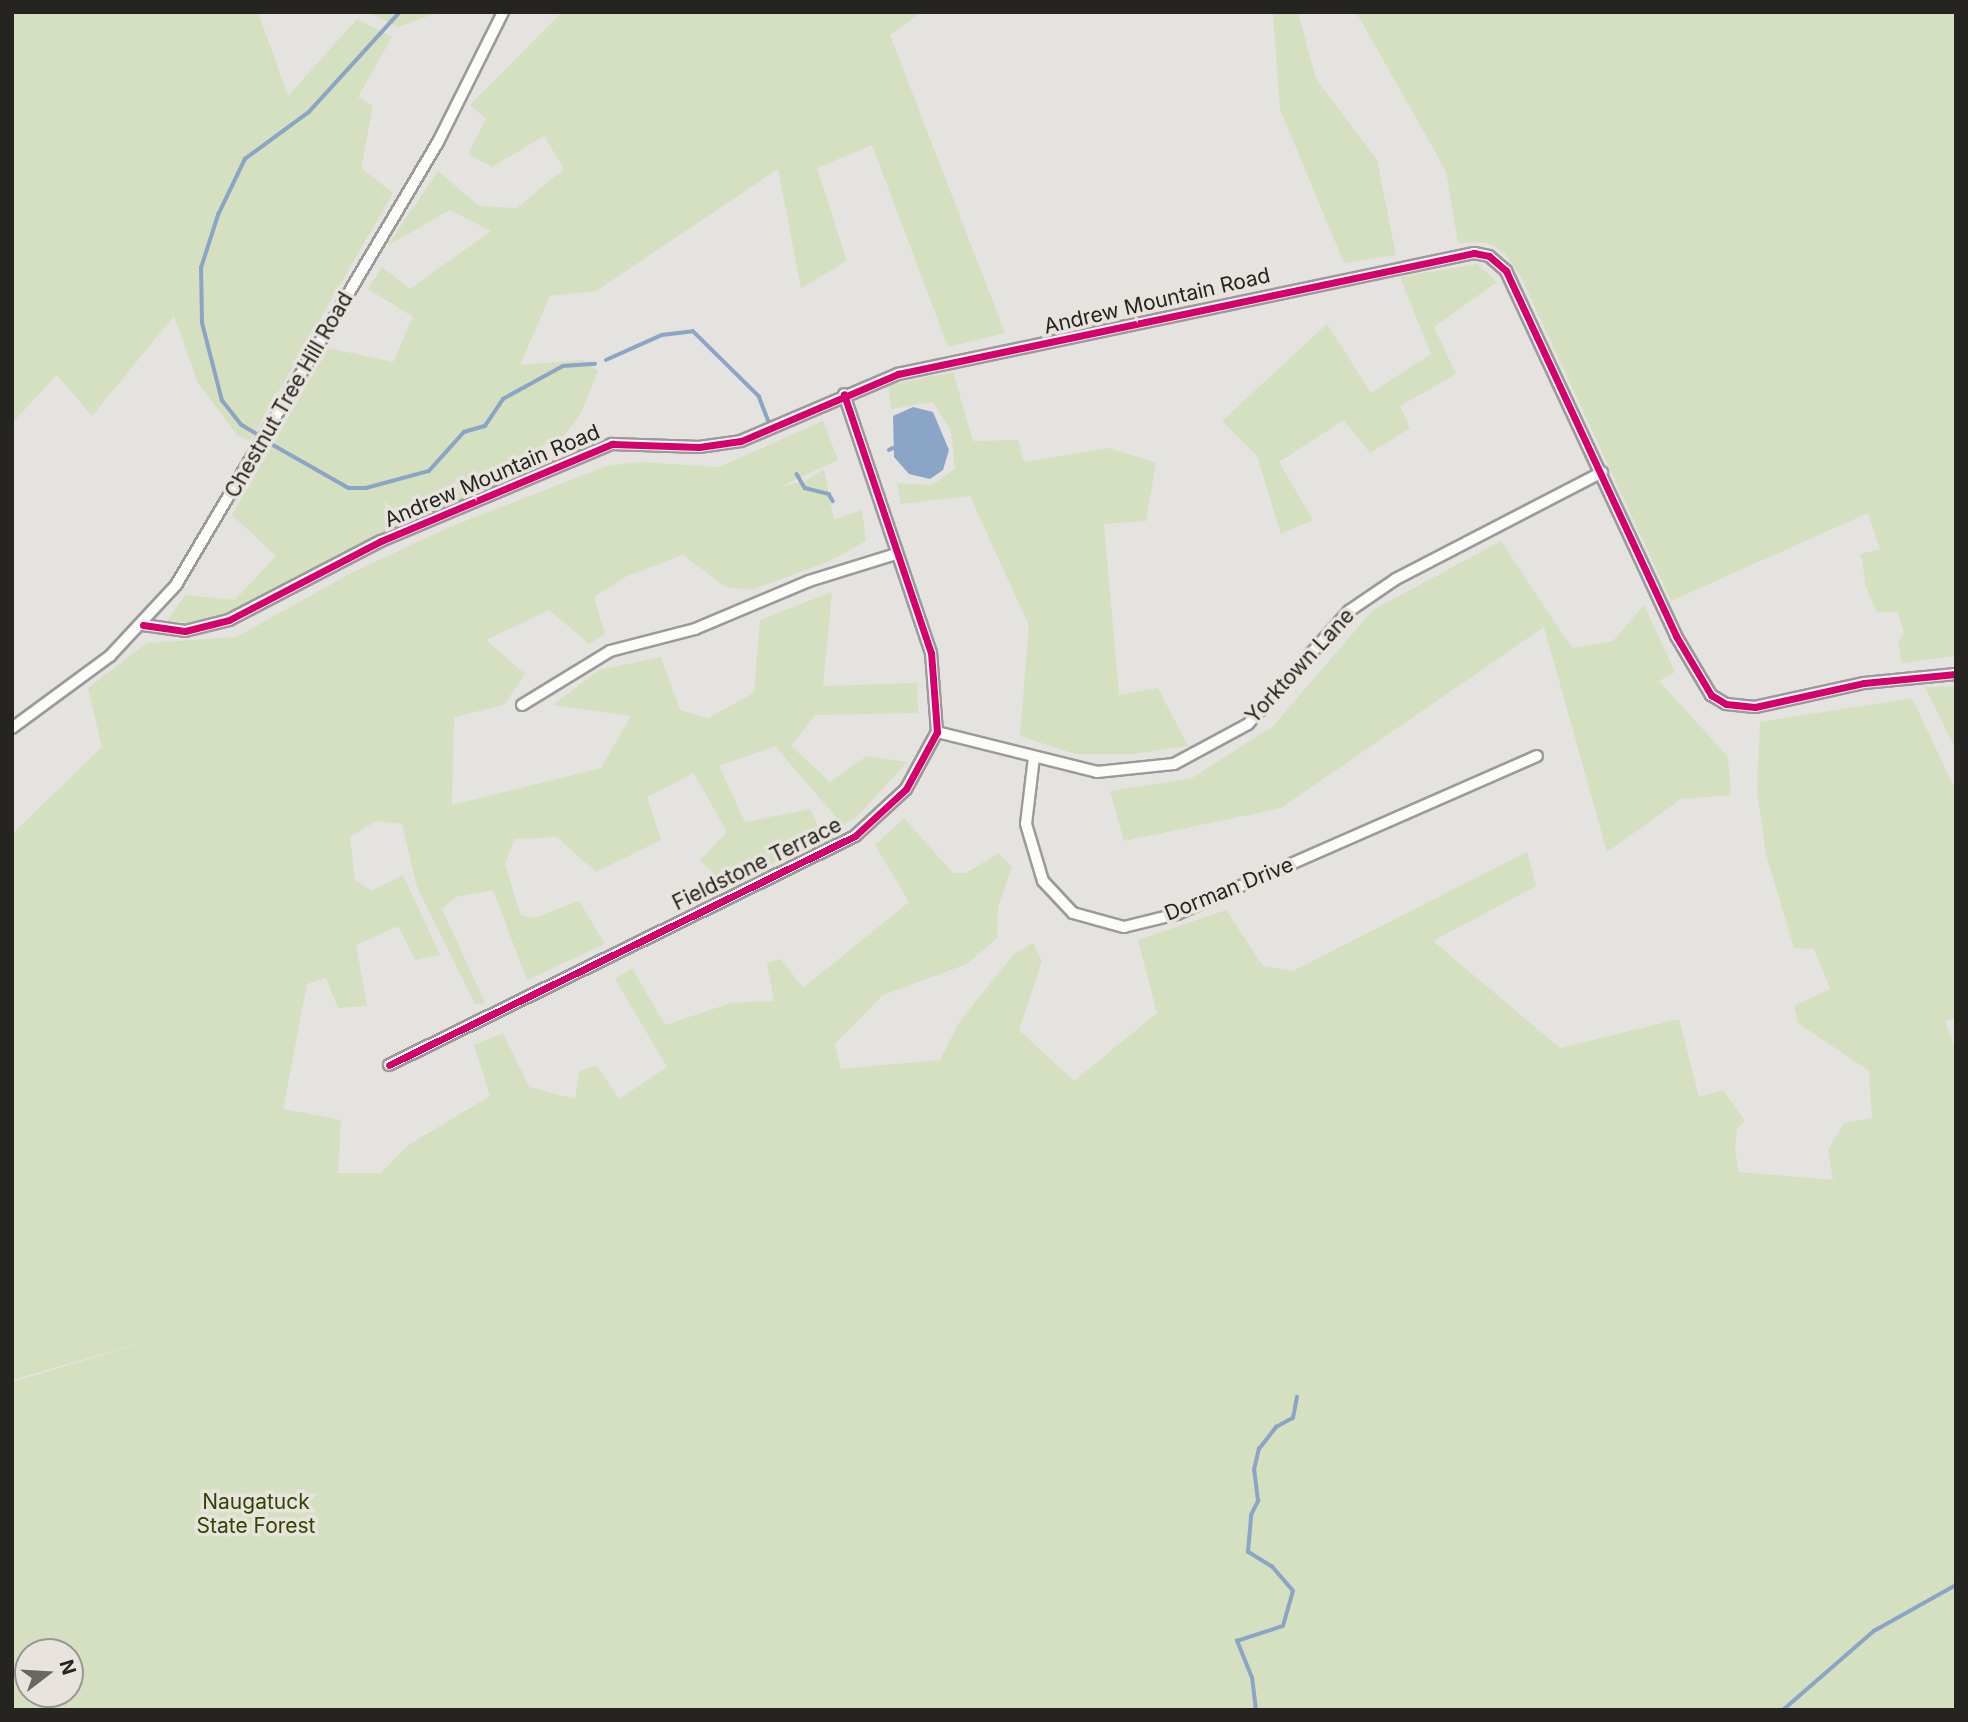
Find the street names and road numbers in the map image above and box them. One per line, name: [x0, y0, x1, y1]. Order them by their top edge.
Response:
street label: Andrew Mountain Road: [1041, 263, 1273, 339]
street label: Chestnut Tree Hill Road: [220, 288, 358, 502]
street label: Andrew Mountain Road: [381, 419, 603, 533]
street label: Yorktown Lane: [1240, 603, 1360, 729]
street label: Fieldstone Terrace: [668, 812, 846, 916]
street label: Dorman Drive: [1161, 852, 1297, 926]

